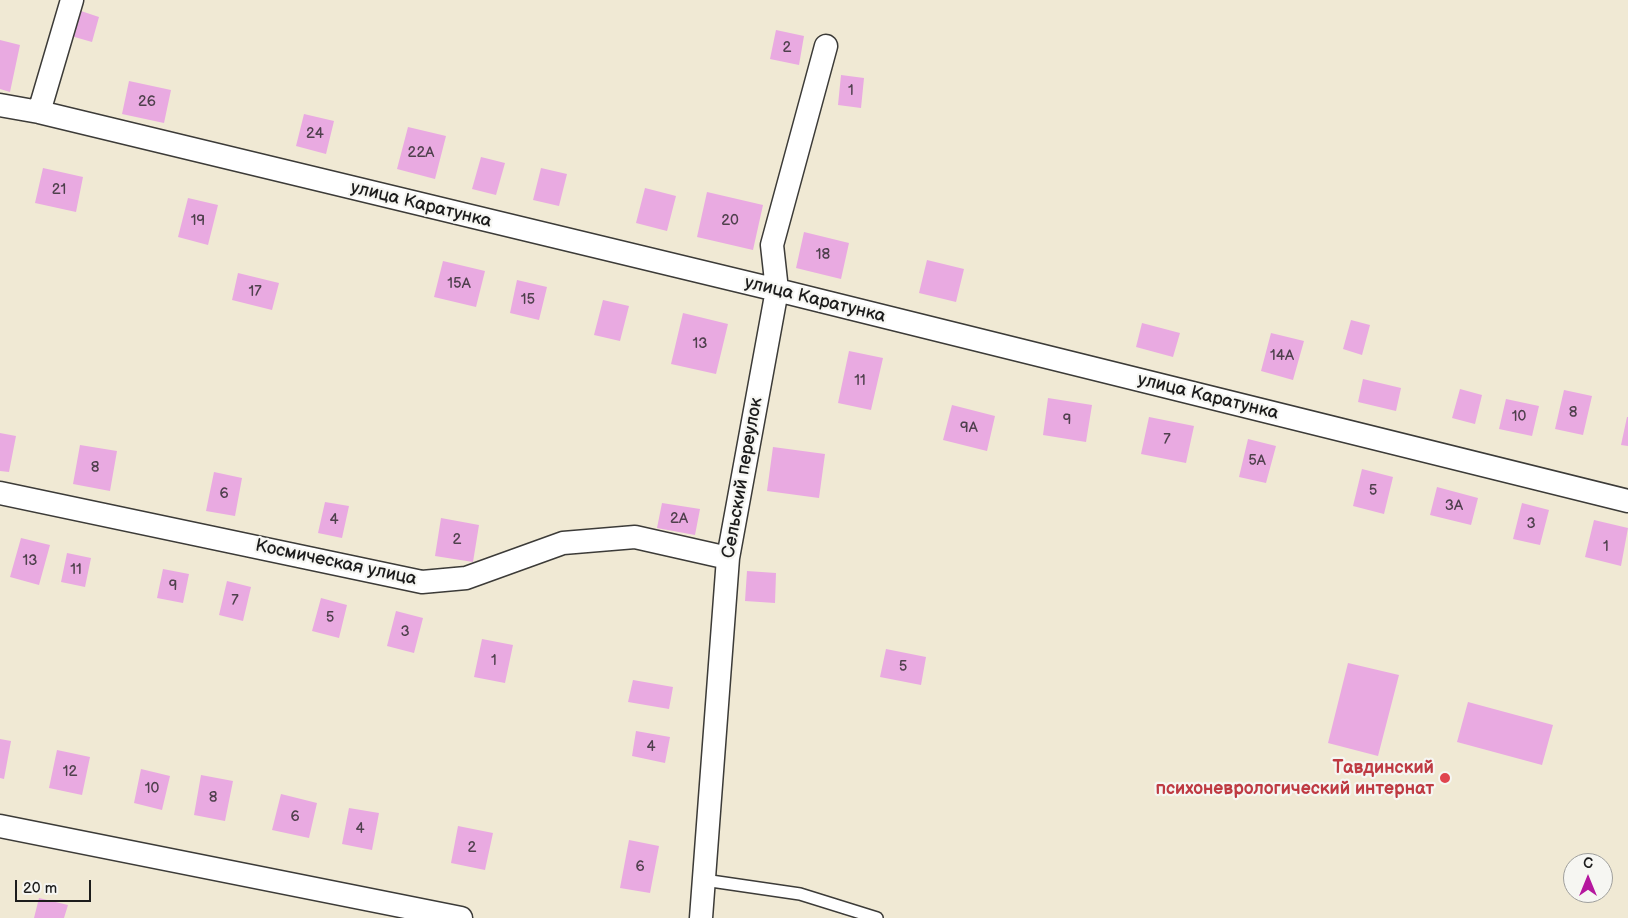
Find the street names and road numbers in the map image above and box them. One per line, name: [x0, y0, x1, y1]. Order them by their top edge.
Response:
street label: улица Каратунка: [348, 177, 494, 233]
street label: улица Каратунка: [742, 272, 888, 328]
street label: улица Каратунка: [1135, 369, 1281, 425]
street label: Сельский переулок: [718, 396, 768, 560]
street label: Космическая улица: [253, 535, 419, 591]

